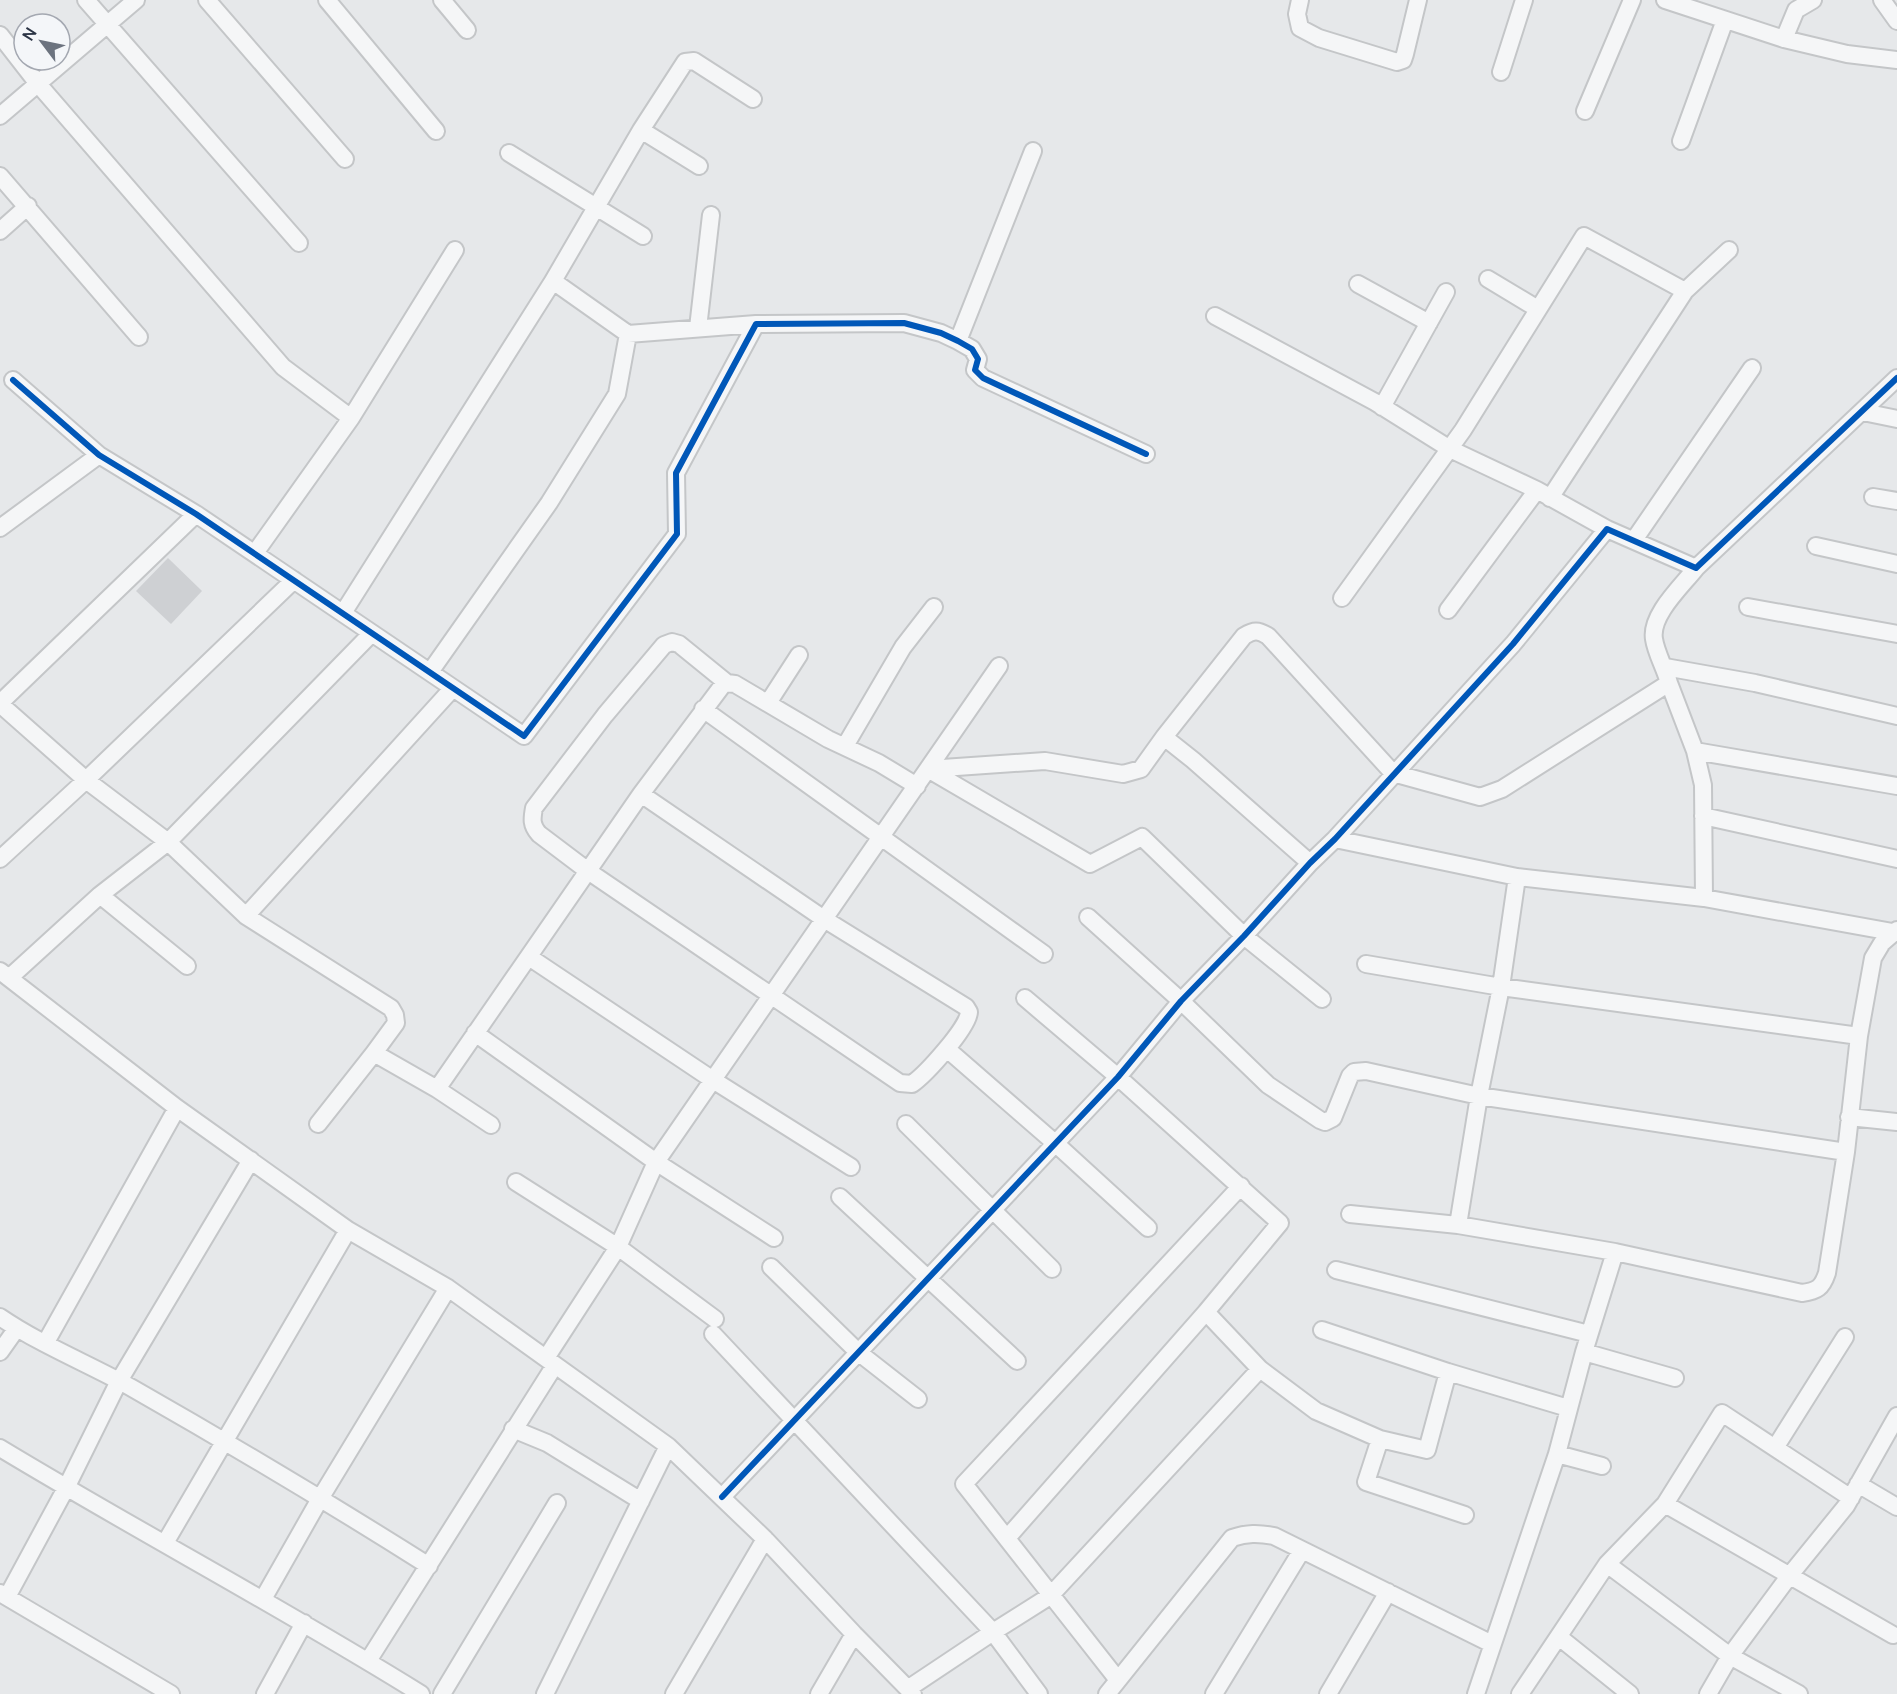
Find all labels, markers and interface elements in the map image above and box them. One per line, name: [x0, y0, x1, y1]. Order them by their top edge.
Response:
north arrow: [12, 12, 72, 72]
text: N: [17, 23, 42, 45]

